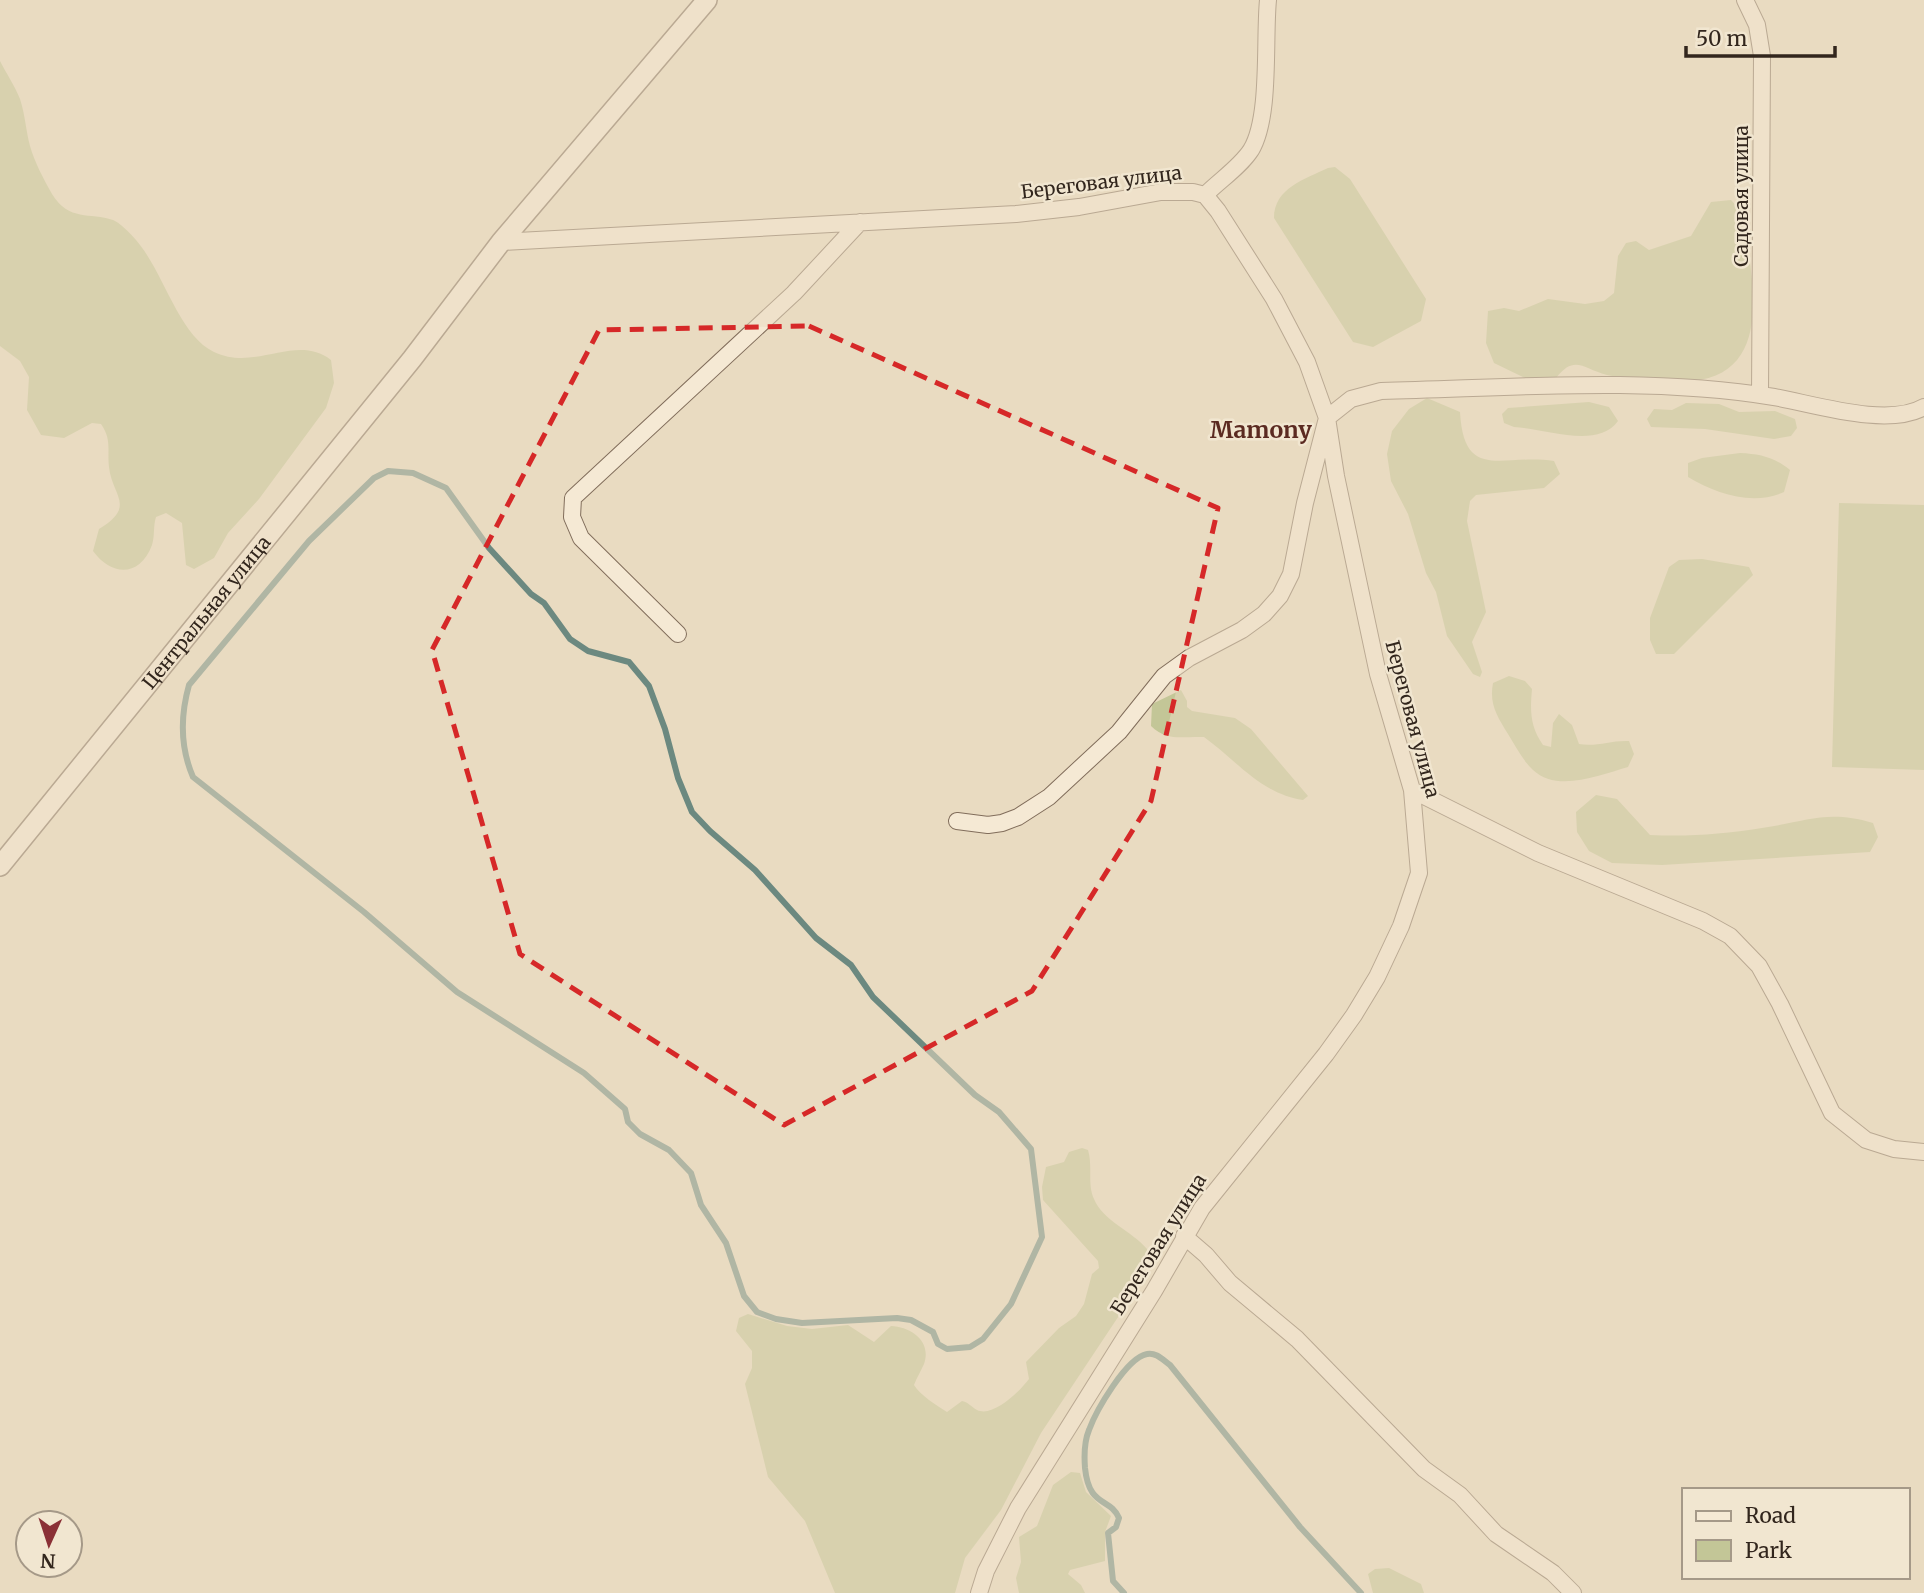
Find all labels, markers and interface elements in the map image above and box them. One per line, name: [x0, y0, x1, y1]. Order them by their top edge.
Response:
scale bar: [1686, 14, 1835, 58]
text: 50 m: [1696, 25, 1747, 52]
street label: Садовая улица: [1729, 125, 1753, 267]
street label: Береговая улица: [1019, 160, 1183, 204]
district label: Mamony: [1210, 415, 1312, 444]
street label: Центральная улица: [137, 531, 276, 694]
street label: Береговая улица: [1380, 638, 1446, 800]
street label: Береговая улица: [1105, 1169, 1211, 1319]
legend: [1682, 1488, 1910, 1579]
text: Road: [1745, 1502, 1796, 1529]
north arrow: [14, 1509, 84, 1579]
text: Park: [1745, 1537, 1792, 1564]
text: N: [40, 1549, 56, 1573]

